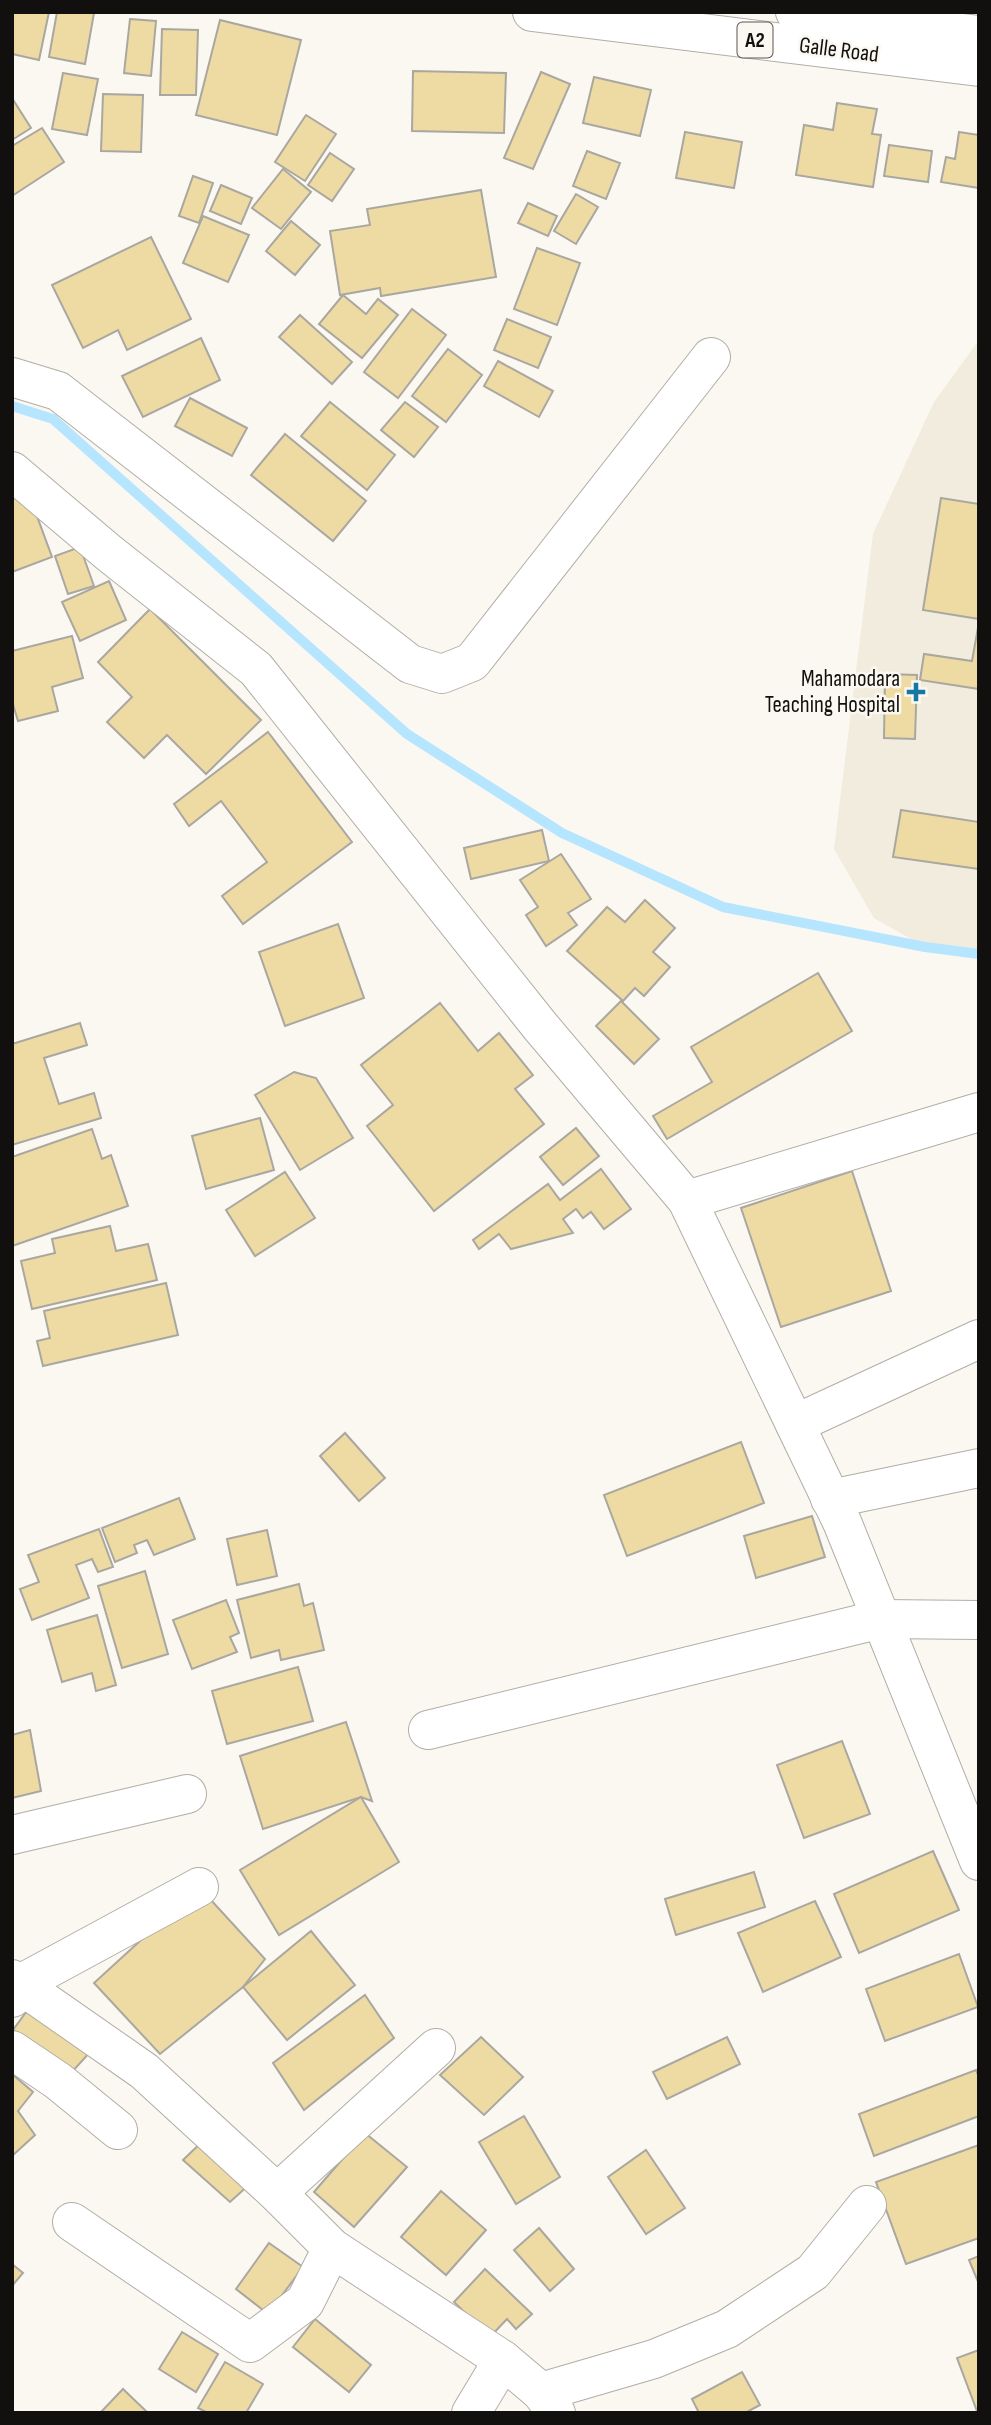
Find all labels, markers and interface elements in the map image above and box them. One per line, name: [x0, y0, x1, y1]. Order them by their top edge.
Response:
road number: A2: [738, 22, 772, 58]
street label: Galle Road: [798, 31, 880, 69]
place label: Mahamodara Teaching Hospital: [765, 665, 900, 719]
marker: Mahamodara Teaching Hospital: [906, 682, 926, 702]

